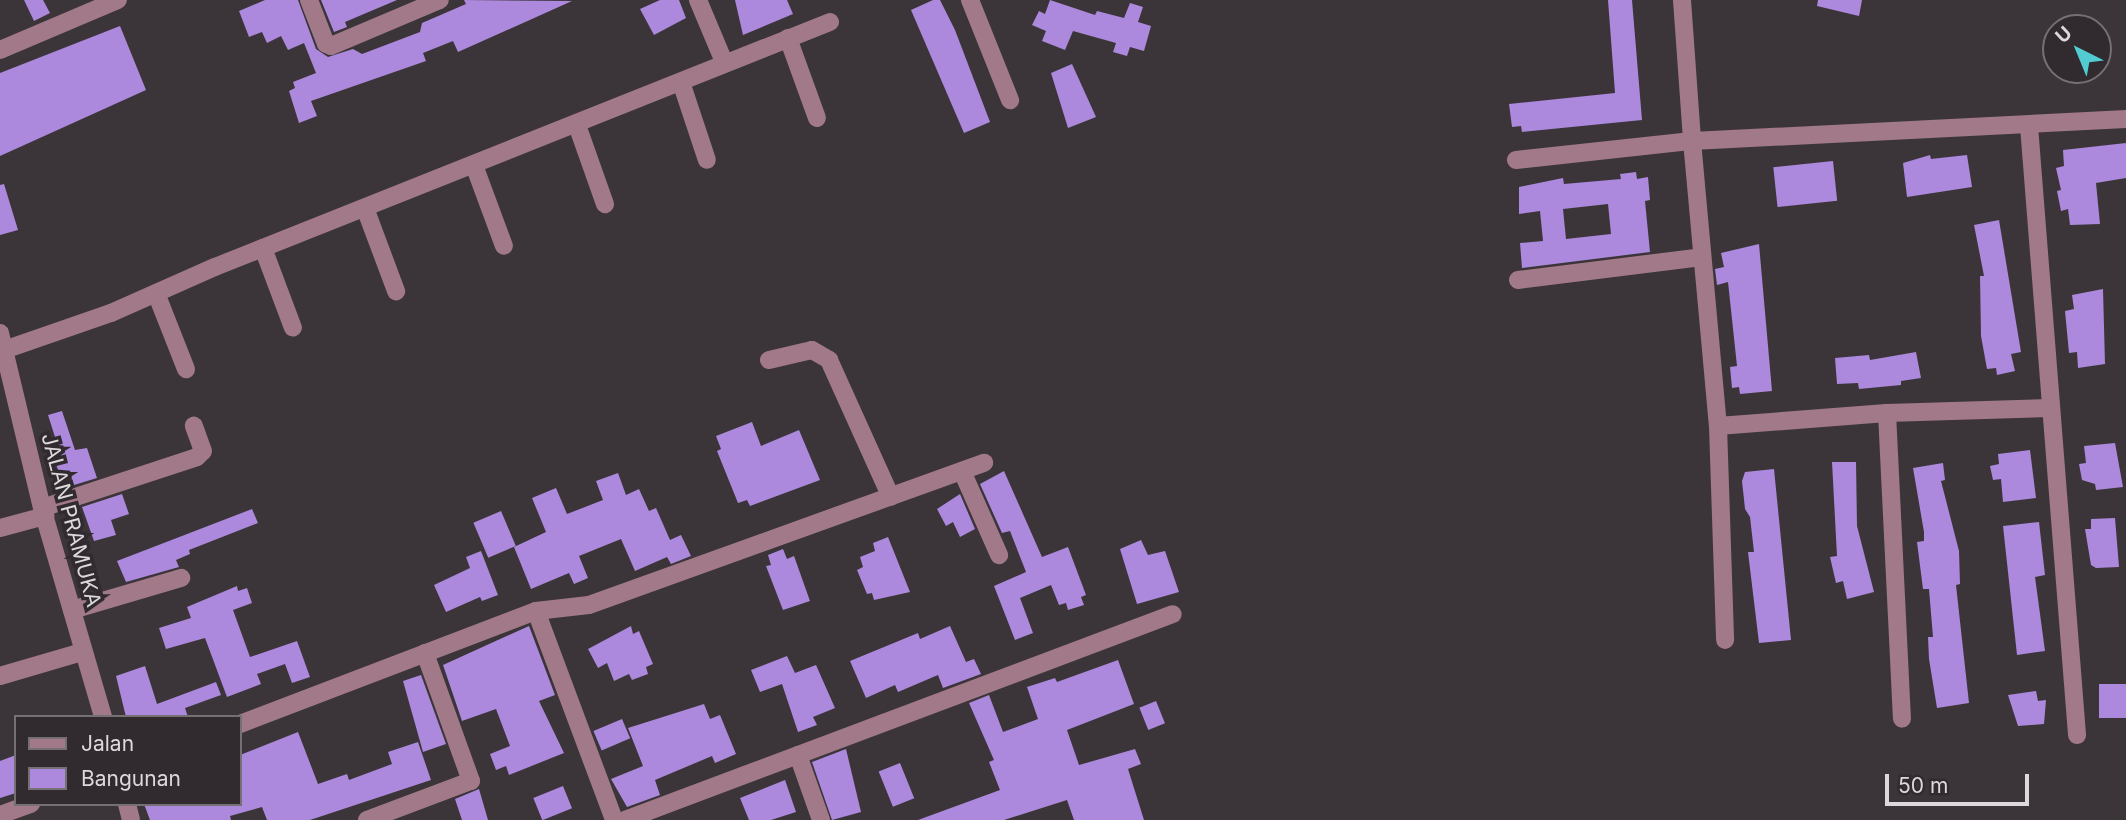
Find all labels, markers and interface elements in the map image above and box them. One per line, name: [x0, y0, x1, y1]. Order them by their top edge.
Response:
north arrow: [2042, 14, 2112, 84]
text: U: [2051, 22, 2077, 48]
street label: JALAN PRAMUKA: [36, 430, 106, 610]
legend: [14, 715, 242, 806]
text: Jalan: [81, 731, 134, 756]
scale bar: [1888, 760, 2032, 804]
text: Bangunan: [81, 766, 181, 791]
text: 50 m: [1898, 773, 1948, 798]

